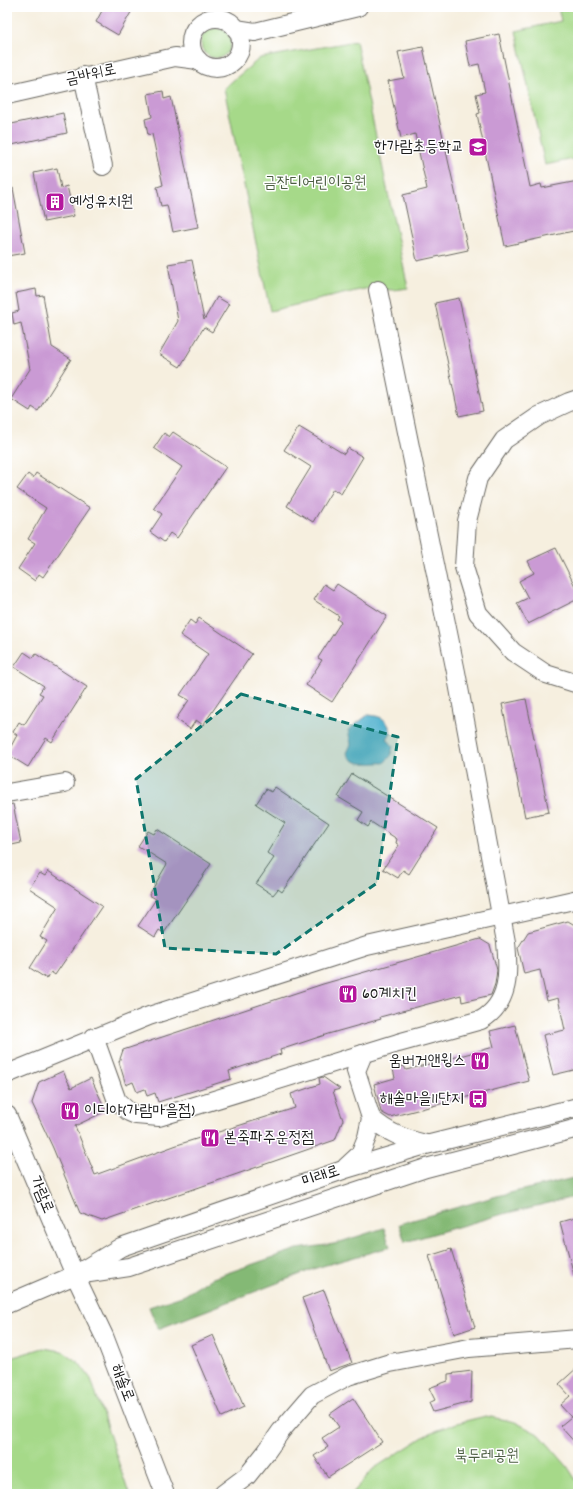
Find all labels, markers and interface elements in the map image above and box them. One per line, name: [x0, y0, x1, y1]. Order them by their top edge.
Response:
street label: 금바위로: [63, 58, 119, 92]
place label: 한가람초등학교: [374, 136, 464, 159]
school or university icon: 한가람초등학교: [467, 136, 489, 158]
park label: 금잔디어린이공원: [264, 172, 367, 195]
building icon: 예성유치원: [44, 191, 66, 213]
place label: 예성유치원: [69, 191, 133, 214]
restaurant icon: 60계치킨: [337, 983, 359, 1005]
place label: 60계치킨: [362, 983, 417, 1006]
place label: 움버거앤윙스: [389, 1050, 466, 1073]
restaurant icon: 움버거앤윙스: [469, 1050, 491, 1072]
place label: 해솔마을11단지: [380, 1088, 464, 1111]
bus stop icon: 해솔마을11단지: [467, 1088, 489, 1110]
restaurant icon: 이디야(가람마을점): [59, 1100, 81, 1122]
place label: 이디야(가람마을점): [84, 1100, 195, 1123]
restaurant icon: 본죽파주운정점: [199, 1127, 221, 1149]
place label: 본죽파주운정점: [224, 1127, 314, 1150]
street label: 미래로: [299, 1160, 343, 1194]
street label: 가람로: [23, 1173, 59, 1217]
street label: 해솔로: [104, 1361, 140, 1405]
park label: 북두레공원: [455, 1445, 519, 1468]

